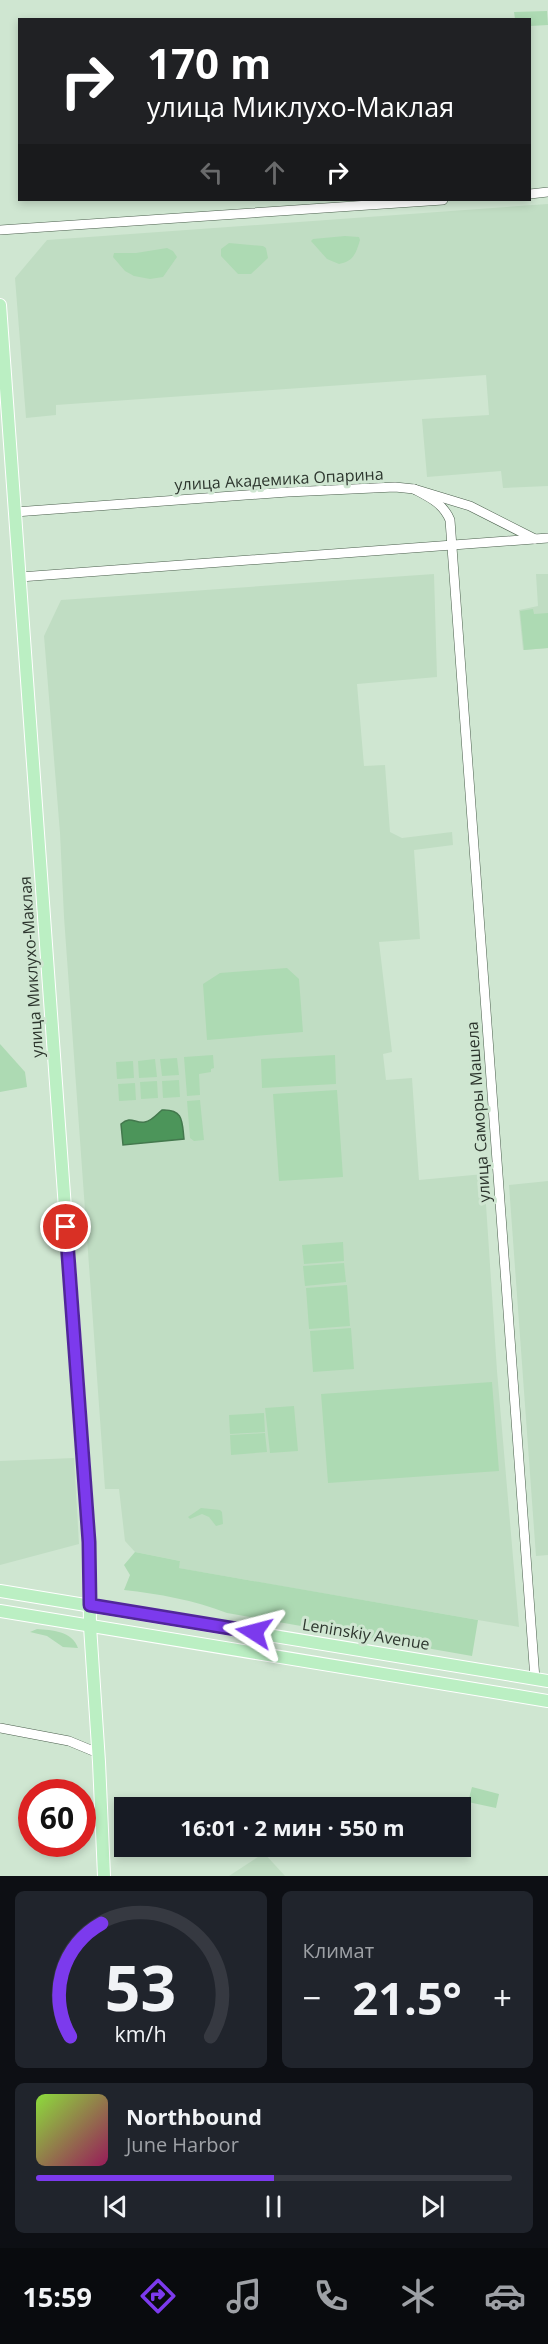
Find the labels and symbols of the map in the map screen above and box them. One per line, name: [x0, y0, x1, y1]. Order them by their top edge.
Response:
street label: улица Академика Опарина: [174, 463, 384, 495]
street label: улица Миклухо-Маклая: [14, 875, 48, 1059]
street label: улица Саморы Машела: [461, 1021, 495, 1203]
pin: [40, 1201, 91, 1252]
position arrow: [222, 1600, 286, 1664]
street label: Leninskiy Avenue: [301, 1613, 431, 1655]
speed limit sign: 60: [18, 1779, 96, 1857]

